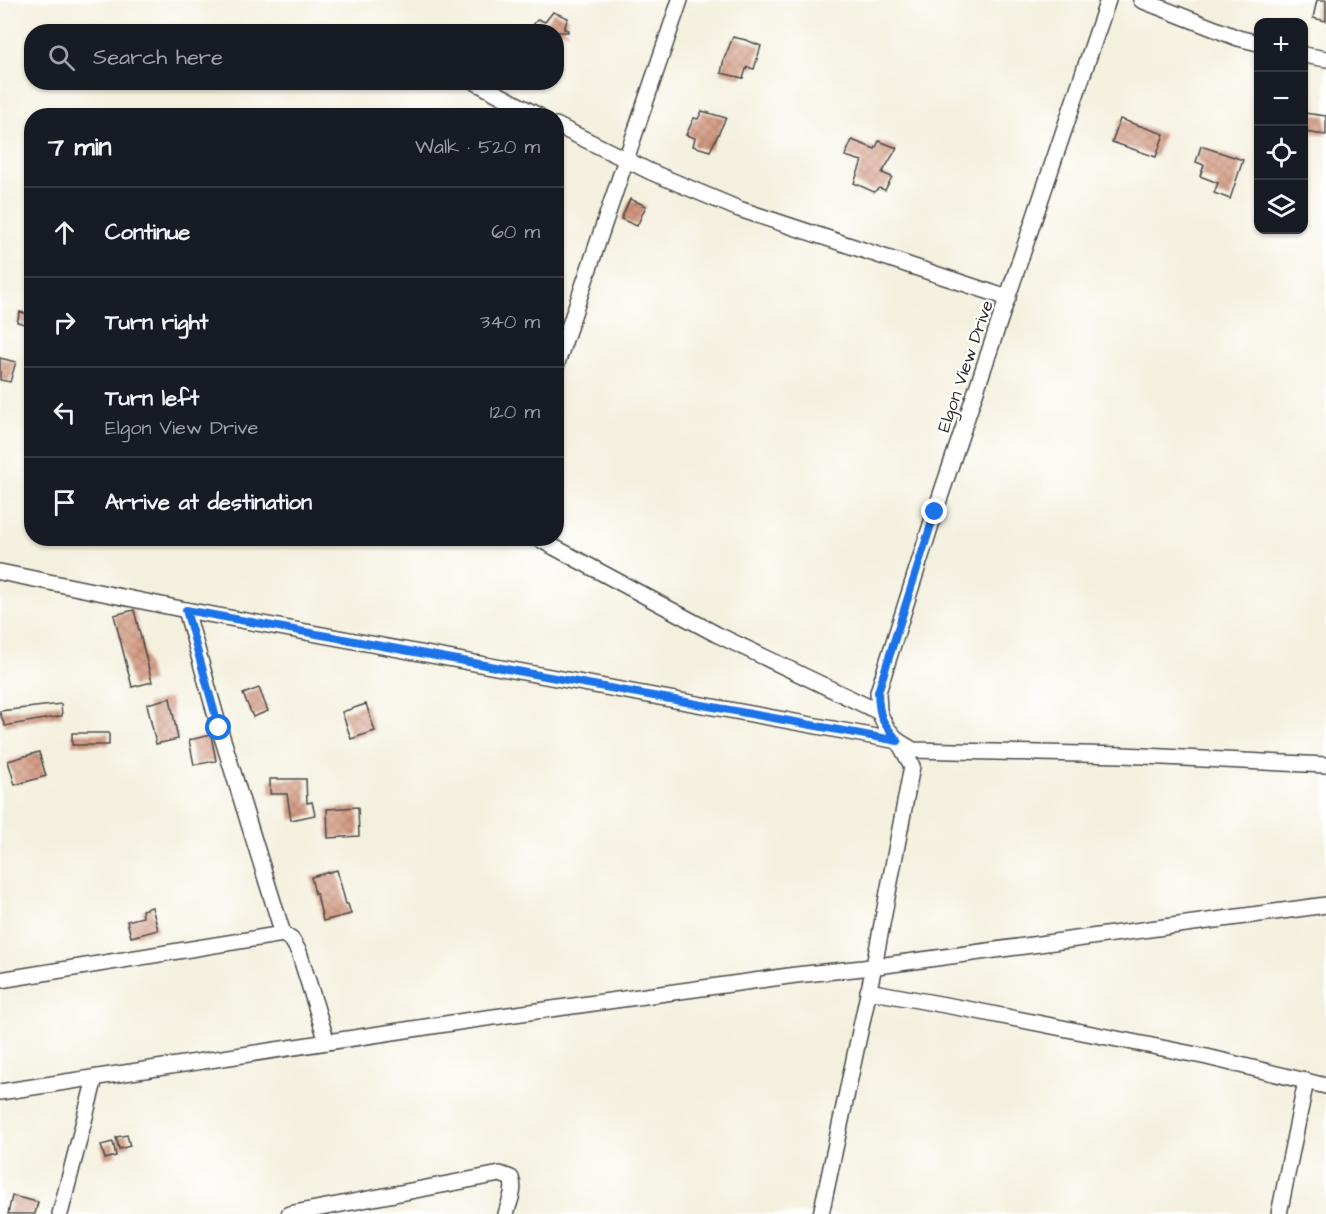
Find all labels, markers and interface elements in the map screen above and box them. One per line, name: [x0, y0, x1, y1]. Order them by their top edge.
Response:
map controls: [1254, 18, 1308, 234]
button: +: [1254, 18, 1308, 72]
search box: [24, 24, 564, 90]
icon: search: [45, 41, 78, 74]
text: Search here: [93, 42, 223, 73]
button: −: [1254, 72, 1308, 126]
button: locate: [1254, 126, 1308, 180]
text: 7 min: [48, 129, 112, 165]
text: Walk · 520 m: [415, 133, 540, 161]
button: layers: [1254, 180, 1308, 234]
icon: ahead: [48, 216, 81, 249]
text: Continue: [105, 217, 190, 248]
text: 60 m: [491, 218, 540, 246]
street label: Elgon View Drive: [931, 297, 1001, 436]
icon: right: [48, 306, 81, 339]
text: Turn right: [105, 307, 208, 338]
text: 340 m: [480, 308, 540, 336]
text: Turn left: [105, 383, 199, 414]
icon: left: [48, 396, 81, 429]
text: 120 m: [490, 398, 540, 426]
text: Elgon View Drive: [105, 414, 258, 442]
icon: arrive: [48, 486, 81, 519]
text: Arrive at destination: [105, 487, 312, 518]
route end: [921, 498, 947, 524]
route start: [205, 714, 231, 740]

